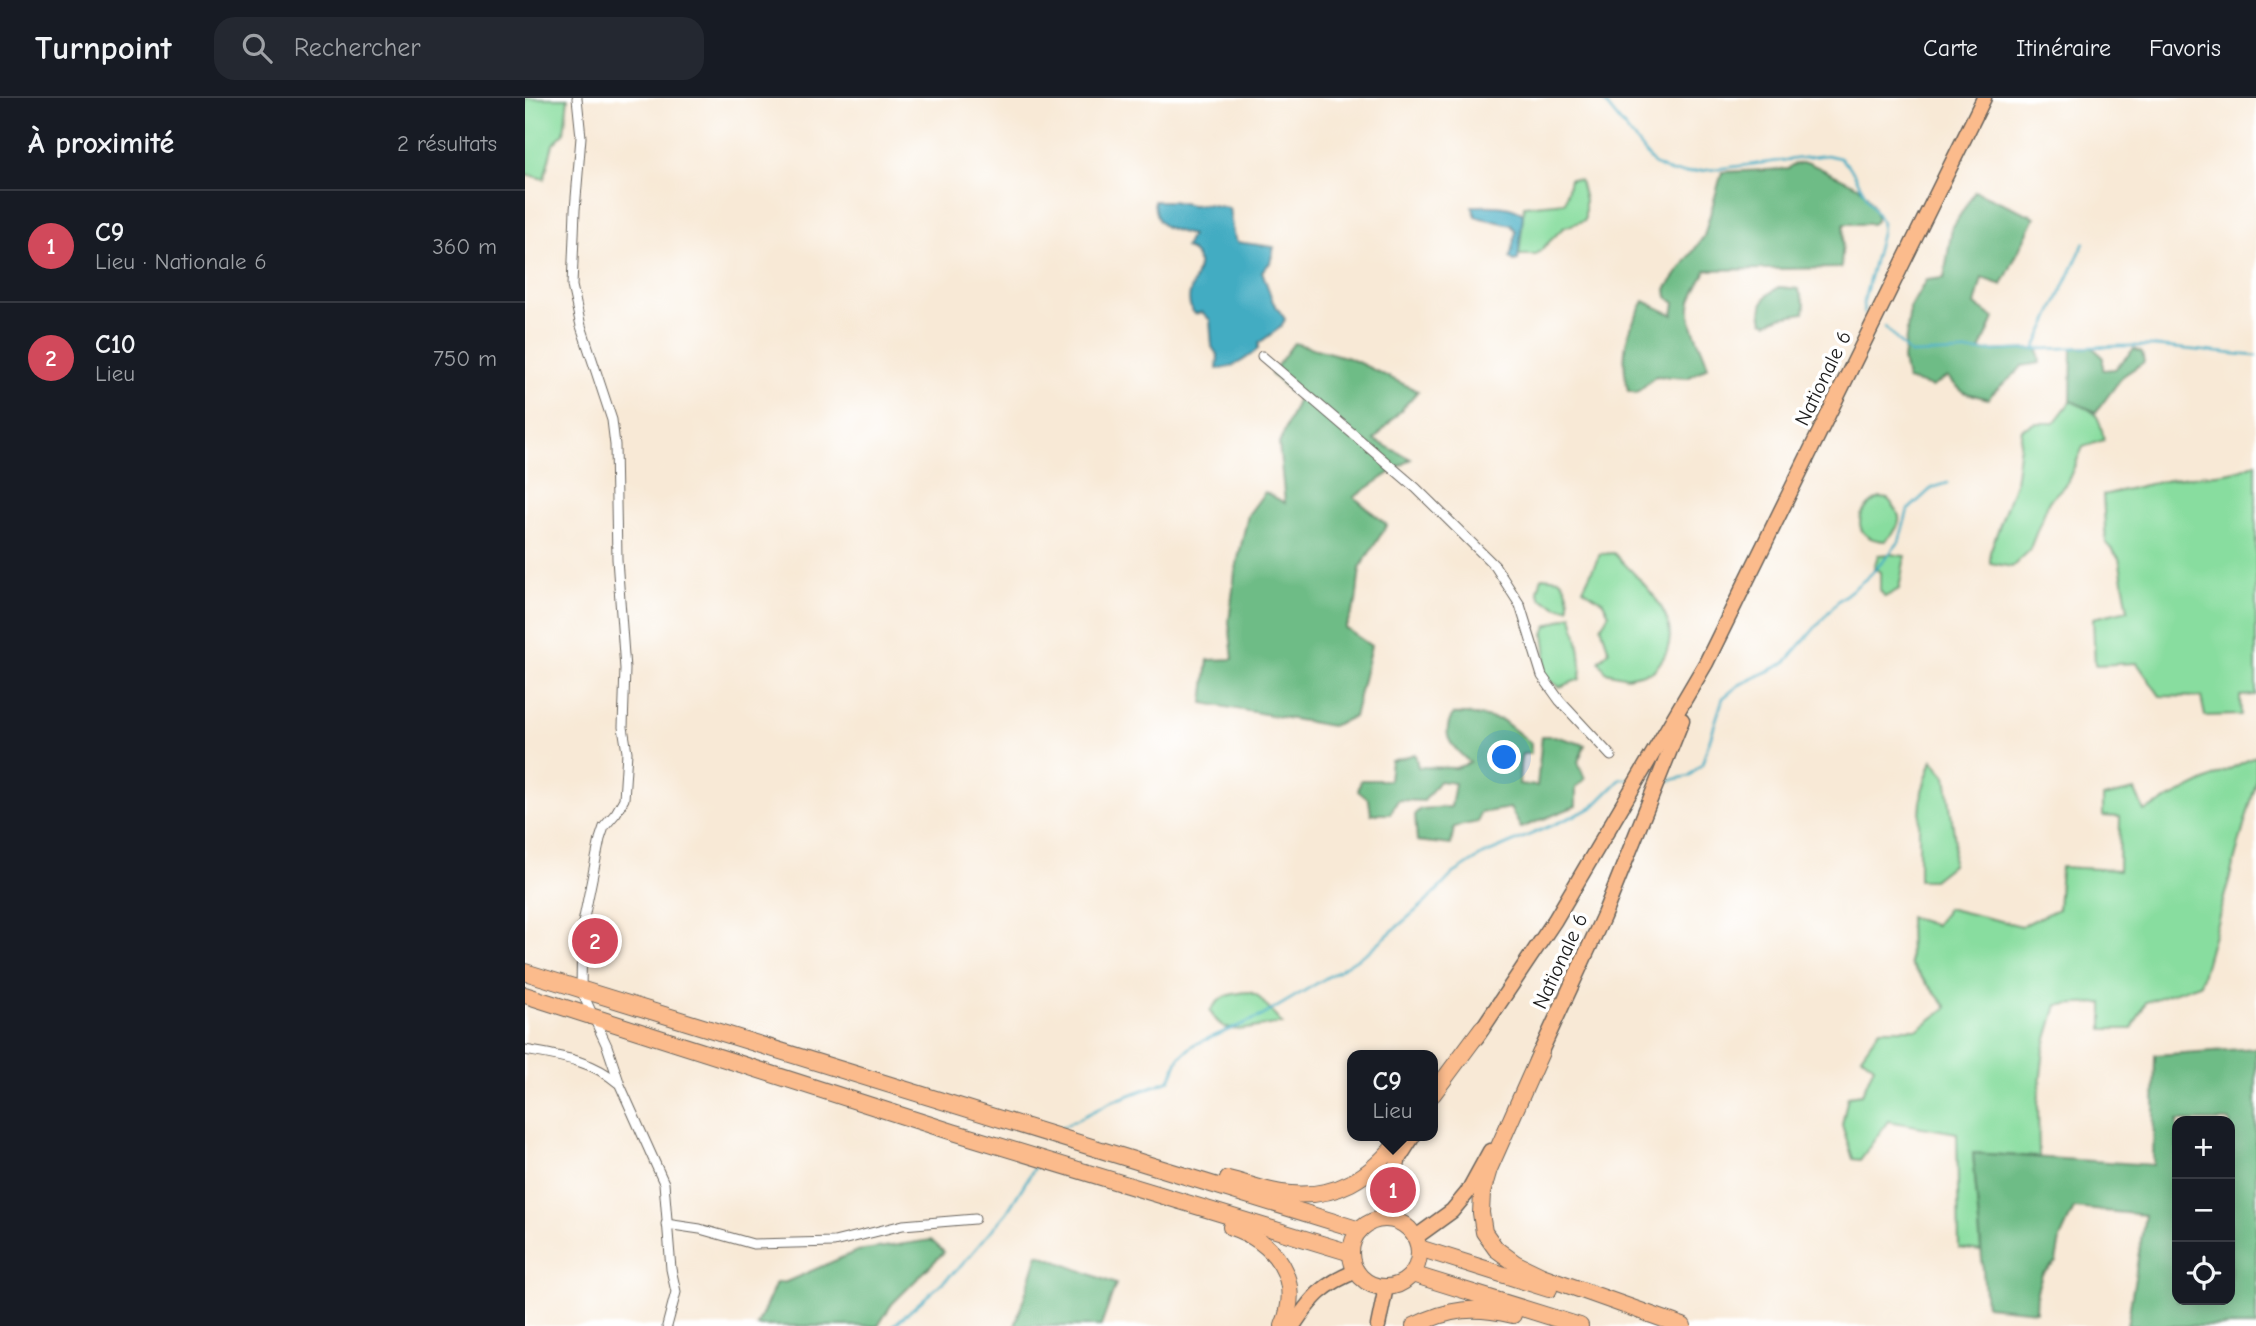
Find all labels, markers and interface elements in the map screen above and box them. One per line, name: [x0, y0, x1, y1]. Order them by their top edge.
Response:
search box: [214, 17, 704, 80]
text: Turnpoint: [35, 29, 172, 67]
icon: search: [238, 29, 276, 67]
text: Rechercher: [294, 33, 421, 63]
text: Carte: [1923, 34, 1978, 62]
text: Itinéraire: [2016, 34, 2111, 62]
text: Favoris: [2149, 34, 2221, 62]
text: À proximité: [28, 126, 174, 161]
text: 2 résultats: [397, 130, 497, 157]
text: C9: [95, 218, 124, 248]
text: 1: [46, 233, 56, 260]
text: 360 m: [432, 233, 497, 260]
text: Lieu · Nationale 6: [95, 248, 267, 275]
street label: Nationale 6: [1790, 327, 1856, 429]
text: C10: [95, 330, 136, 360]
text: 2: [45, 345, 57, 372]
text: 750 m: [433, 345, 497, 372]
text: Lieu: [95, 360, 135, 387]
your location: [1487, 740, 1521, 774]
street label: Nationale 6: [1527, 909, 1593, 1013]
pin: 2: [572, 915, 618, 967]
popup: [1347, 1050, 1438, 1141]
text: C9: [1373, 1067, 1402, 1097]
text: Lieu: [1373, 1097, 1413, 1124]
map controls: [2172, 1116, 2235, 1305]
button: +: [2172, 1116, 2235, 1179]
pin: 1: [1370, 1164, 1416, 1216]
button: −: [2172, 1179, 2235, 1242]
button: locate: [2172, 1242, 2235, 1305]

